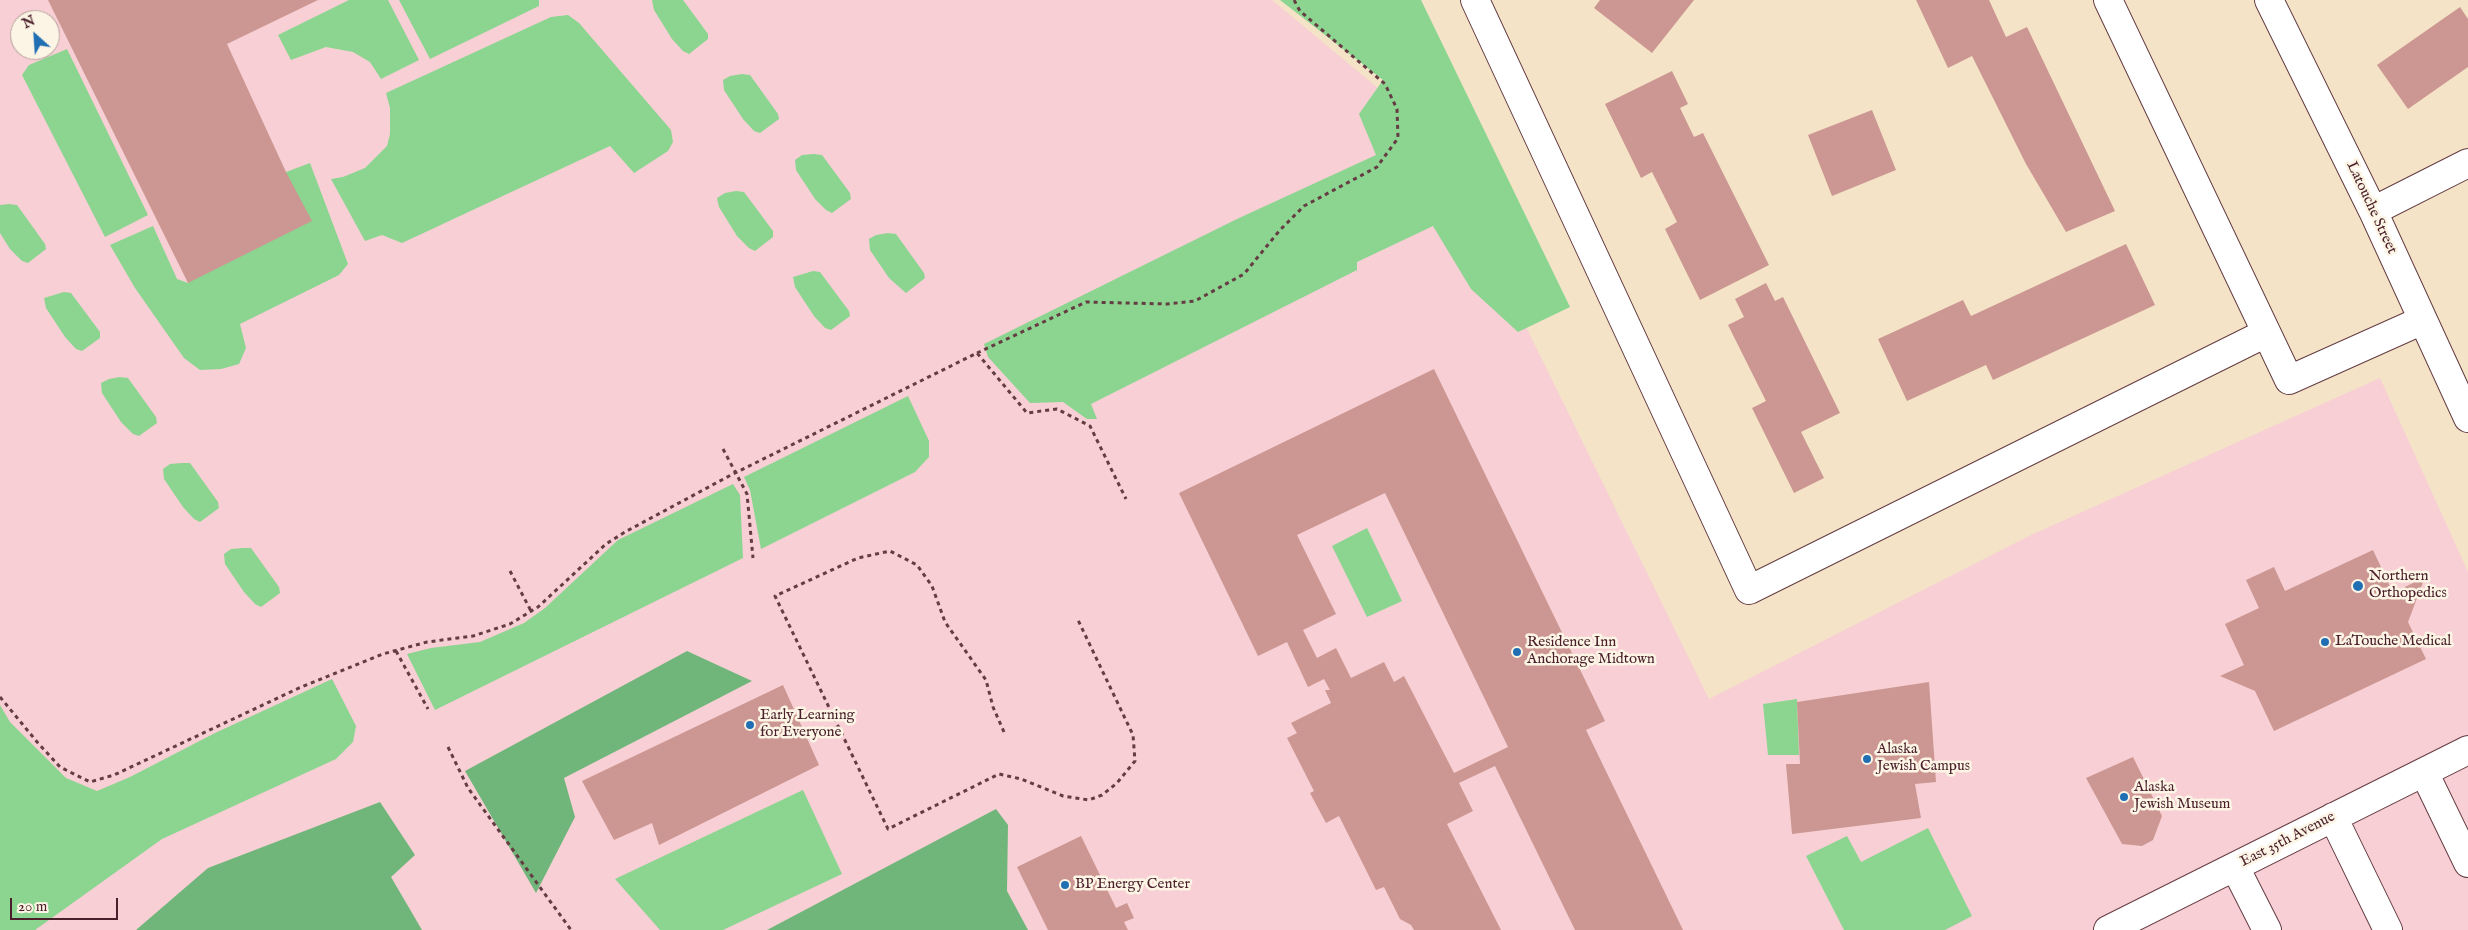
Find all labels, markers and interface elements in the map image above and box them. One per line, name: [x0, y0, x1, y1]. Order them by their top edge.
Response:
north arrow: [10, 10, 60, 60]
text: N: [19, 12, 38, 33]
street label: Latouche Street: [2342, 159, 2400, 257]
place label: Northern Orthopedics: [2369, 568, 2447, 603]
marker: Northern Orthopedics: [2351, 579, 2365, 593]
place label: LaTouche Medical: [2335, 633, 2451, 651]
place label: Residence Inn Anchorage Midtown: [1527, 634, 1655, 669]
marker: LaTouche Medical: [2319, 636, 2331, 648]
marker: Residence Inn Anchorage Midtown: [1511, 646, 1523, 658]
place label: Early Learning for Everyone: [760, 707, 855, 742]
marker: Early Learning for Everyone: [744, 719, 756, 731]
place label: Alaska Jewish Campus: [1877, 741, 1970, 776]
marker: Alaska Jewish Campus: [1861, 753, 1873, 765]
place label: Alaska Jewish Museum: [2134, 779, 2230, 814]
marker: Alaska Jewish Museum: [2118, 791, 2130, 803]
street label: East 35th Avenue: [2238, 808, 2338, 872]
place label: BP Energy Center: [1075, 876, 1190, 894]
marker: BP Energy Center: [1059, 879, 1071, 891]
scale bar: [12, 888, 120, 920]
text: 20 m: [18, 897, 47, 916]

